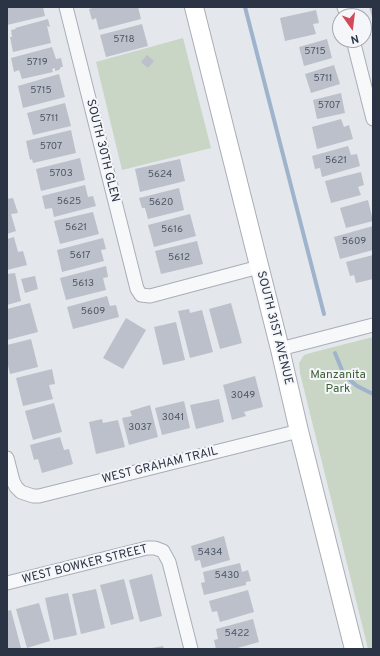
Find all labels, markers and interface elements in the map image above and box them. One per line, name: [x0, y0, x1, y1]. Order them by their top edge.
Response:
north arrow: [332, 8, 372, 48]
text: N: [349, 31, 360, 46]
house number: 5718: [113, 34, 135, 46]
house number: 5715: [304, 46, 326, 58]
house number: 5719: [26, 57, 48, 69]
house number: 5711: [314, 73, 332, 85]
house number: 5715: [30, 85, 52, 97]
street label: SOUTH 30TH GLEN: [82, 98, 122, 204]
house number: 5707: [318, 100, 340, 112]
house number: 5711: [40, 113, 58, 125]
house number: 5707: [40, 141, 62, 153]
house number: 5621: [325, 155, 347, 167]
house number: 5703: [49, 168, 73, 180]
house number: 5624: [148, 169, 172, 181]
house number: 5625: [57, 196, 81, 208]
house number: 5620: [149, 197, 173, 209]
house number: 5621: [65, 222, 87, 234]
house number: 5616: [161, 224, 183, 236]
house number: 5609: [342, 236, 366, 248]
house number: 5617: [69, 250, 91, 262]
house number: 5612: [168, 252, 190, 264]
street label: SOUTH 31ST AVENUE: [253, 270, 295, 386]
house number: 5613: [72, 278, 94, 290]
house number: 5609: [81, 306, 105, 318]
park label: Manzanita Park: [310, 369, 366, 397]
house number: 3049: [231, 390, 255, 402]
house number: 3041: [162, 412, 184, 424]
house number: 3037: [128, 422, 152, 434]
street label: WEST GRAHAM TRAIL: [101, 445, 219, 487]
street label: WEST BOWKER STREET: [21, 542, 149, 588]
house number: 5434: [198, 547, 222, 559]
house number: 5430: [215, 570, 239, 582]
house number: 5422: [225, 628, 249, 640]

